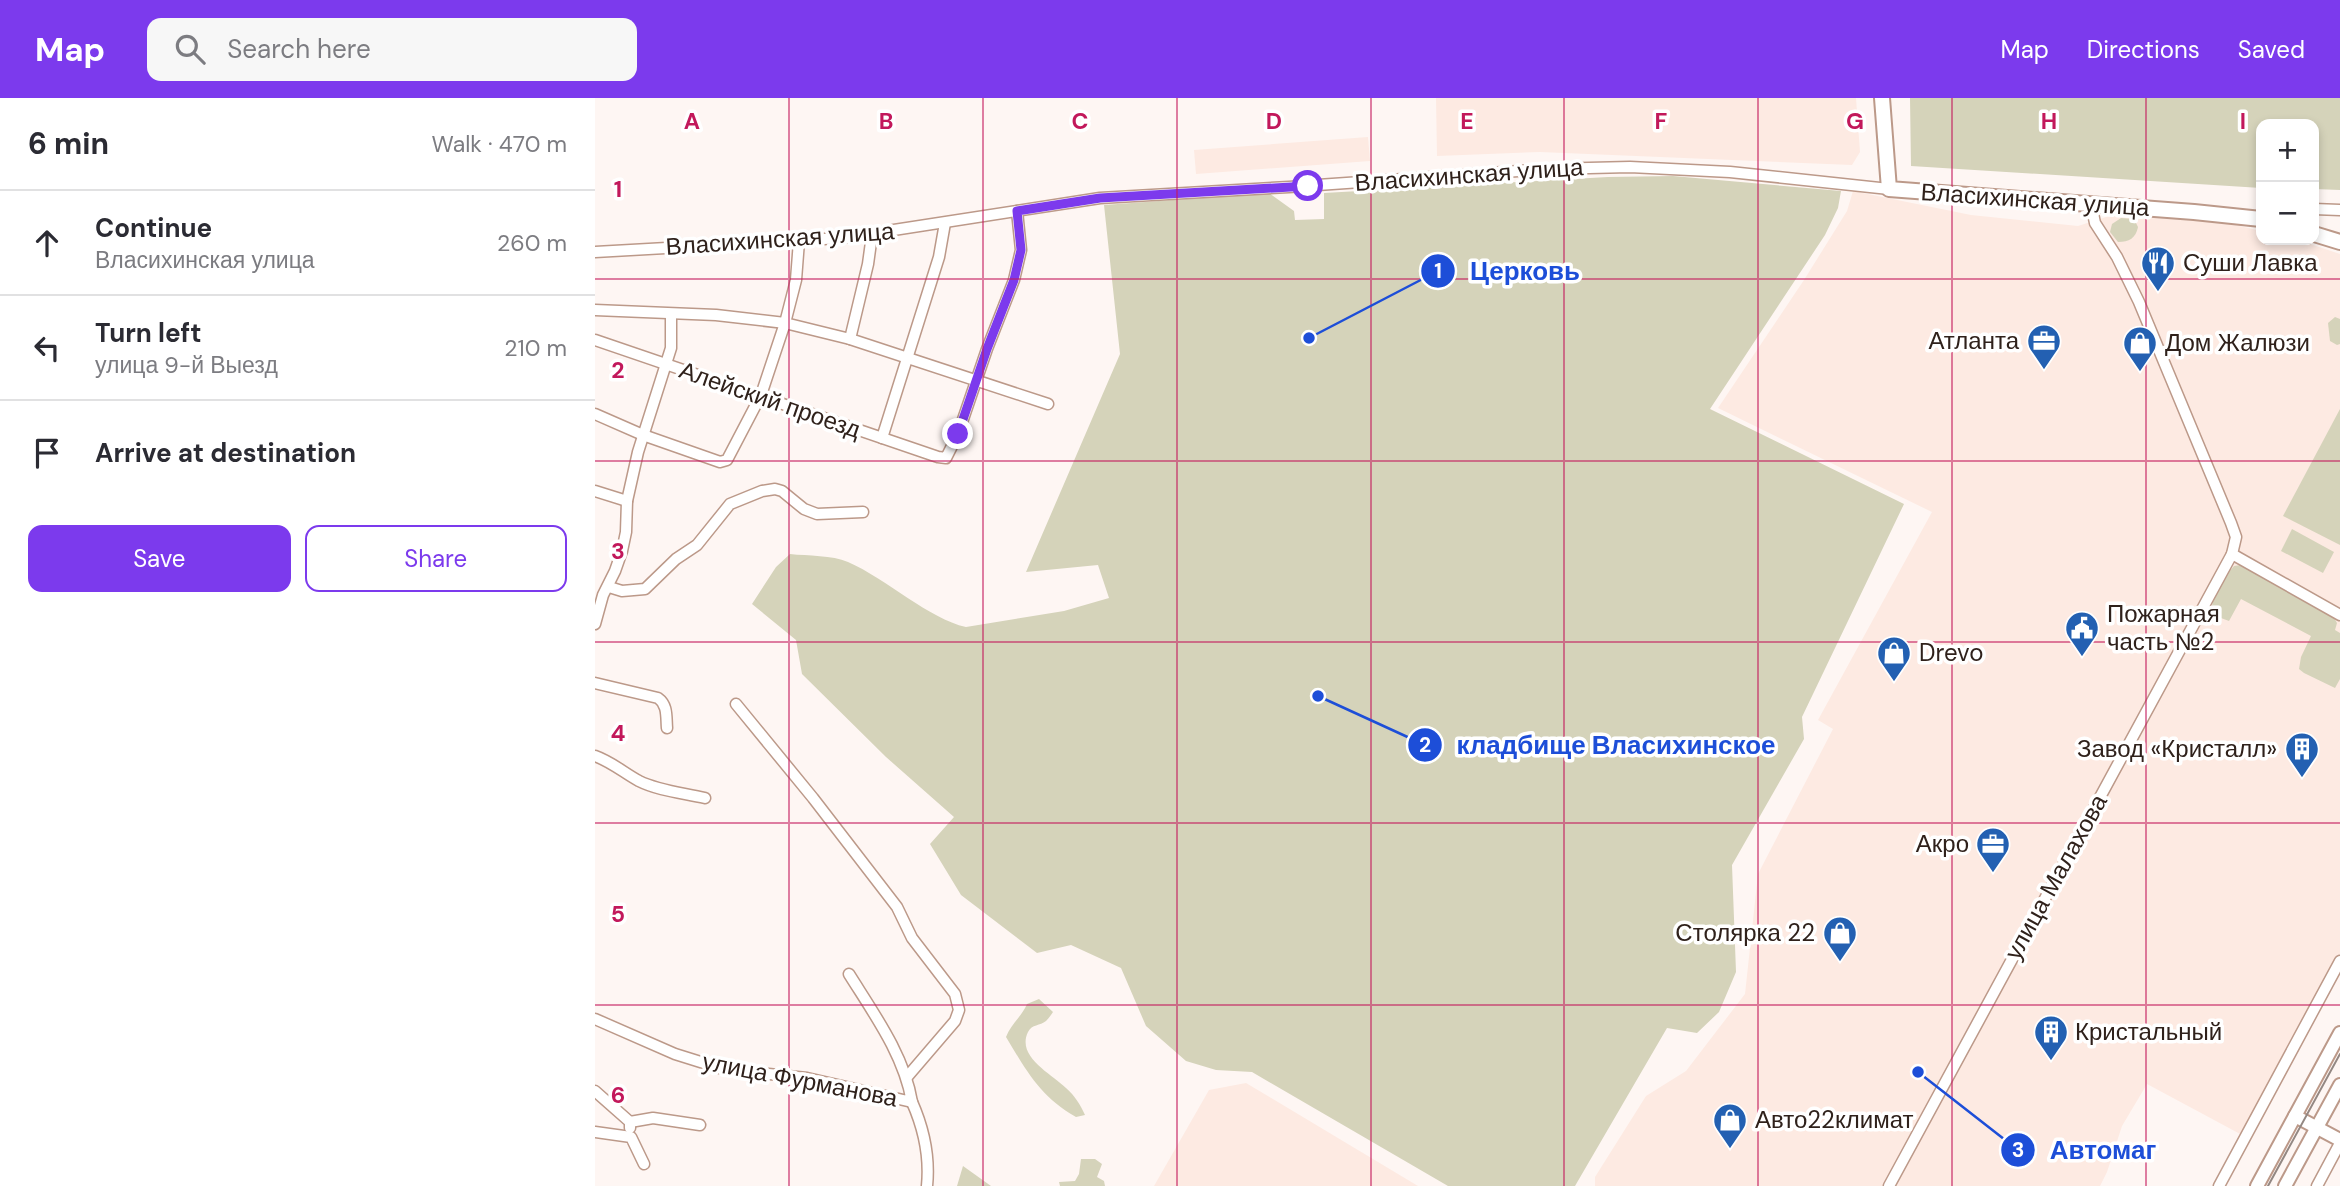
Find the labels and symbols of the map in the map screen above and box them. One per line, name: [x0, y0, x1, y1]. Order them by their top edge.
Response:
text: A: [684, 106, 700, 136]
text: B: [879, 106, 893, 136]
text: C: [1072, 106, 1088, 136]
text: D: [1266, 106, 1282, 136]
text: E: [1460, 106, 1474, 136]
text: F: [1655, 106, 1668, 136]
text: G: [1846, 106, 1864, 136]
text: H: [2041, 106, 2057, 136]
text: I: [2240, 106, 2246, 136]
street label: Власихинская улица: [1354, 151, 1585, 198]
route start: [1292, 170, 1323, 201]
text: 1: [614, 174, 622, 204]
street label: Власихинская улица: [1920, 176, 2151, 223]
street label: Власихинская улица: [665, 215, 896, 262]
restaurant icon: Суши Лавка: [2139, 244, 2177, 293]
callout: Церковь: [1421, 247, 1594, 294]
place label: Суши Лавка: [2183, 247, 2318, 278]
text: Церковь: [1470, 254, 1580, 288]
text: 1: [1434, 257, 1442, 285]
office icon: Атланта: [2025, 322, 2063, 371]
shop icon: Дом Жалюзи: [2121, 324, 2159, 373]
place label: Атланта: [1928, 325, 2020, 356]
place label: Дом Жалюзи: [2165, 327, 2310, 358]
street label: Алейский проезд: [676, 354, 865, 445]
text: 2: [611, 355, 625, 385]
route end: [942, 418, 973, 449]
text: 3: [611, 536, 625, 566]
place label: Пожарная часть №2: [2107, 598, 2220, 657]
public building icon: Пожарная часть №2: [2063, 609, 2101, 658]
shop icon: Drevo: [1875, 634, 1913, 683]
place label: Drevo: [1919, 637, 1983, 668]
text: 4: [611, 718, 626, 748]
callout: кладбище Власихинское: [1408, 721, 1790, 768]
text: кладбище Власихинское: [1456, 728, 1776, 762]
building icon: Завод «Кристалл»: [2283, 730, 2321, 779]
text: 2: [1419, 731, 1431, 759]
place label: Завод «Кристалл»: [2077, 733, 2277, 764]
street label: улица Малахова: [1997, 788, 2114, 965]
office icon: Акро: [1974, 825, 2012, 874]
place label: Акро: [1916, 828, 1969, 859]
text: 5: [611, 899, 625, 929]
shop icon: Столярка 22: [1821, 914, 1859, 963]
place label: Столярка 22: [1675, 917, 1815, 948]
building icon: Кристальный: [2032, 1013, 2070, 1062]
place label: Кристальный: [2075, 1016, 2222, 1047]
street label: улица Фурманова: [700, 1045, 901, 1114]
text: 6: [611, 1080, 625, 1110]
shop icon: Авто22климат: [1711, 1101, 1749, 1150]
place label: Авто22климат: [1755, 1104, 1913, 1135]
callout: Автомаг: [2000, 1126, 2170, 1173]
text: Автомаг: [2050, 1133, 2156, 1167]
text: 3: [2012, 1136, 2024, 1164]

